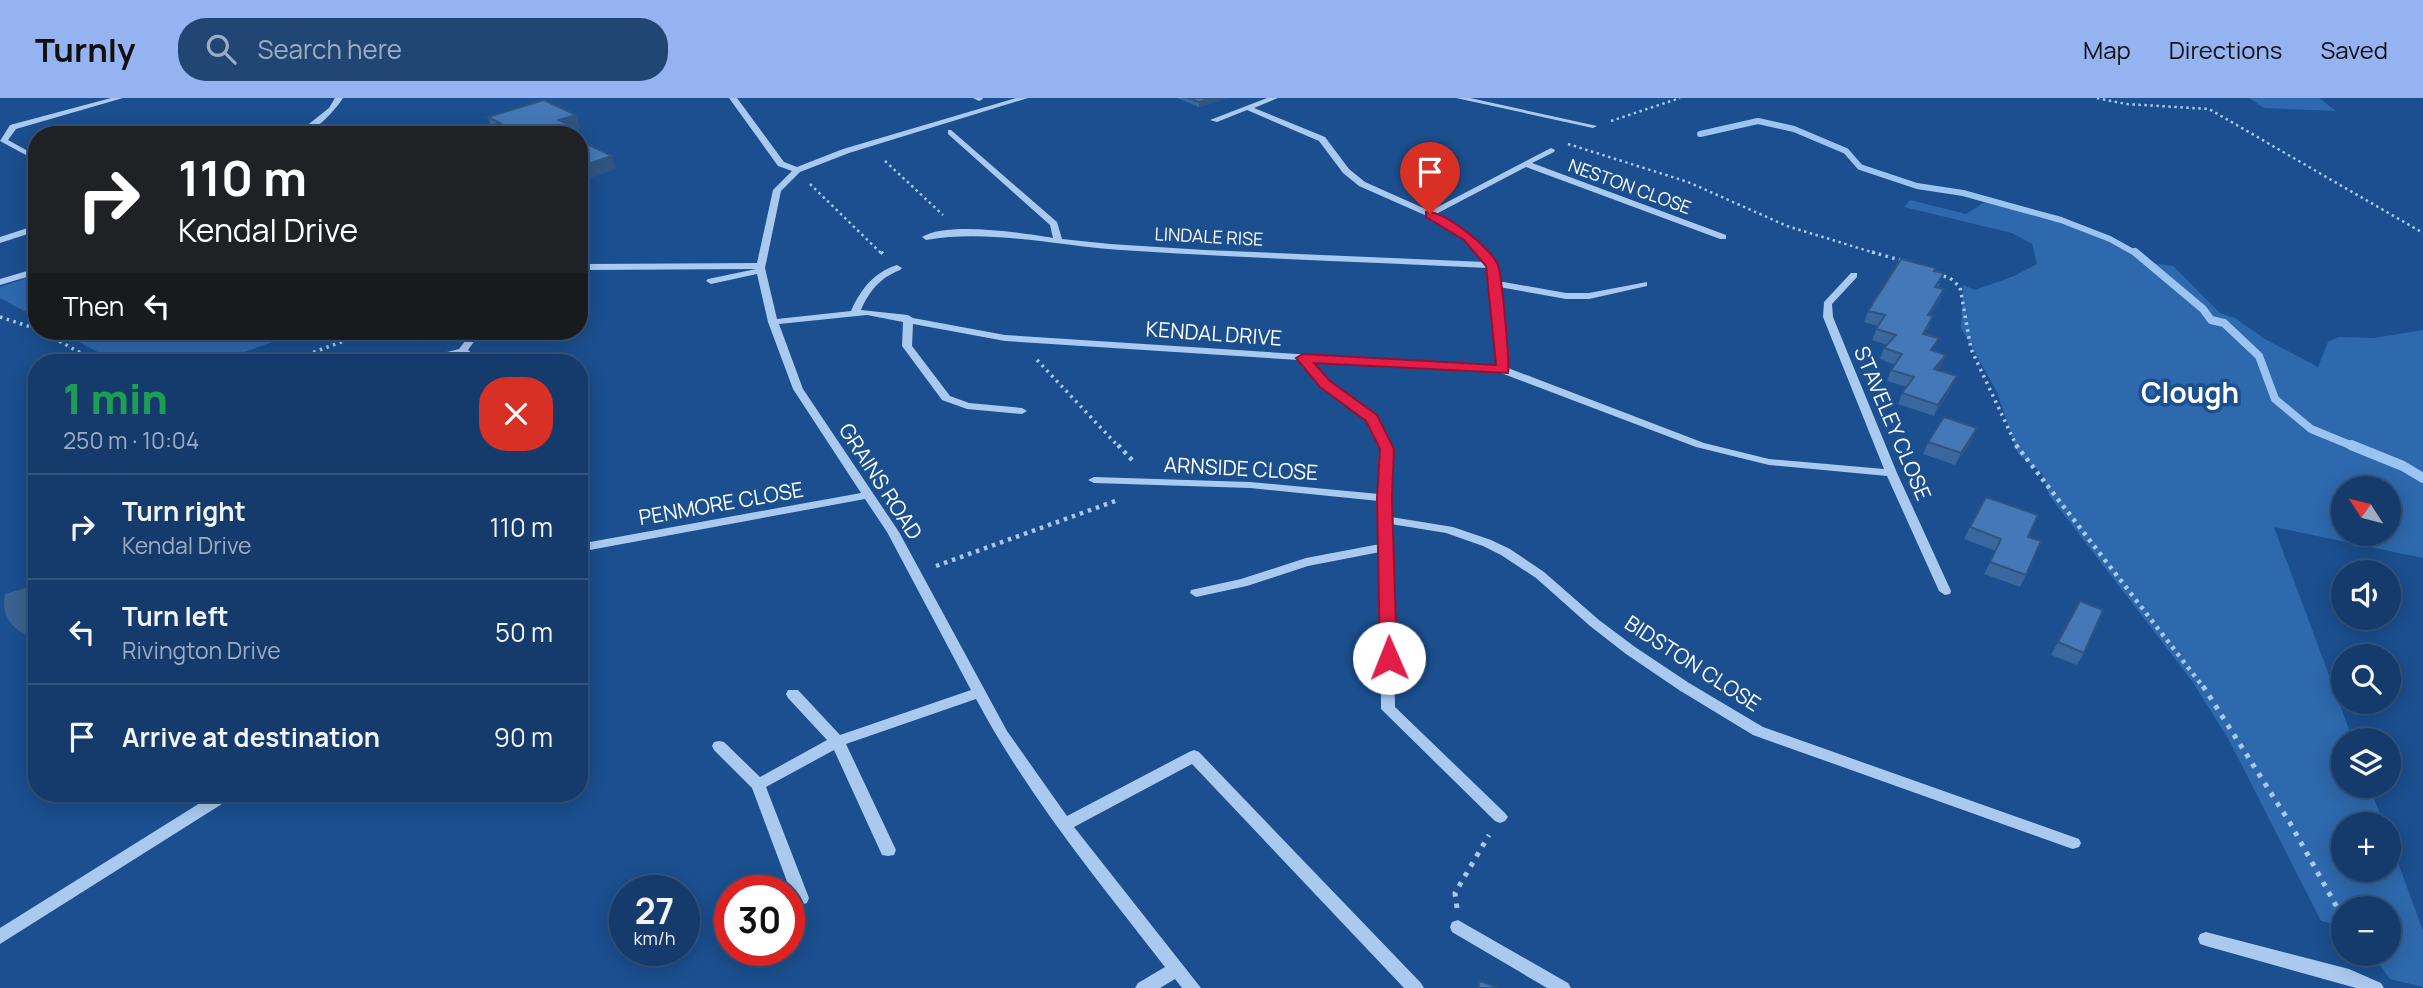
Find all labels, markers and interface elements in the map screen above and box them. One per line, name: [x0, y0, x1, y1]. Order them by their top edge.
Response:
search box: [178, 18, 668, 81]
text: Turnly: [35, 27, 136, 72]
icon: search: [202, 30, 240, 68]
text: Search here: [258, 31, 402, 67]
text: Map: [2083, 33, 2131, 66]
text: Directions: [2169, 33, 2282, 66]
text: Saved: [2320, 33, 2388, 66]
pin: [1400, 142, 1460, 214]
text: 110 m: [178, 144, 307, 211]
icon: arrive: [1411, 153, 1449, 191]
street label: NESTON CLOSE: [1565, 153, 1695, 219]
icon: right: [63, 154, 154, 245]
text: Kendal Drive: [178, 208, 358, 252]
street label: LINDALE RISE: [1154, 221, 1264, 251]
icon: left: [138, 287, 176, 325]
text: Then: [63, 288, 124, 324]
street label: KENDAL DRIVE: [1145, 314, 1283, 352]
street label: STAVELEY CLOSE: [1848, 342, 1938, 504]
text: 1 min: [63, 369, 168, 427]
district label: Clough: [2141, 373, 2239, 411]
button: close: [479, 377, 553, 451]
street label: GRAINS ROAD: [833, 418, 929, 544]
text: 250 m · 10:04: [63, 424, 199, 456]
street label: ARNSIDE CLOSE: [1163, 450, 1319, 486]
street label: PENMORE CLOSE: [636, 475, 806, 531]
north arrow: [2331, 476, 2401, 546]
map controls: [2331, 476, 2401, 966]
text: Turn right: [122, 493, 246, 529]
icon: right: [63, 508, 101, 546]
text: 110 m: [490, 509, 553, 545]
text: Kendal Drive: [122, 529, 252, 561]
button: sound: [2331, 560, 2401, 630]
text: Turn left: [122, 598, 229, 634]
street label: BIDSTON CLOSE: [1620, 609, 1766, 717]
icon: left: [63, 613, 101, 651]
text: 50 m: [495, 614, 553, 650]
position arrow: [1352, 621, 1426, 695]
text: Rivington Drive: [122, 634, 281, 666]
button: search: [2331, 644, 2401, 714]
icon: arrive: [63, 718, 101, 756]
text: Arrive at destination: [122, 719, 380, 755]
text: 90 m: [494, 719, 553, 755]
button: layers: [2331, 728, 2401, 798]
button: +: [2331, 812, 2401, 882]
speed limit sign: 30: [714, 875, 805, 966]
text: 27: [635, 887, 674, 935]
button: −: [2331, 896, 2401, 966]
text: km/h: [634, 926, 675, 950]

